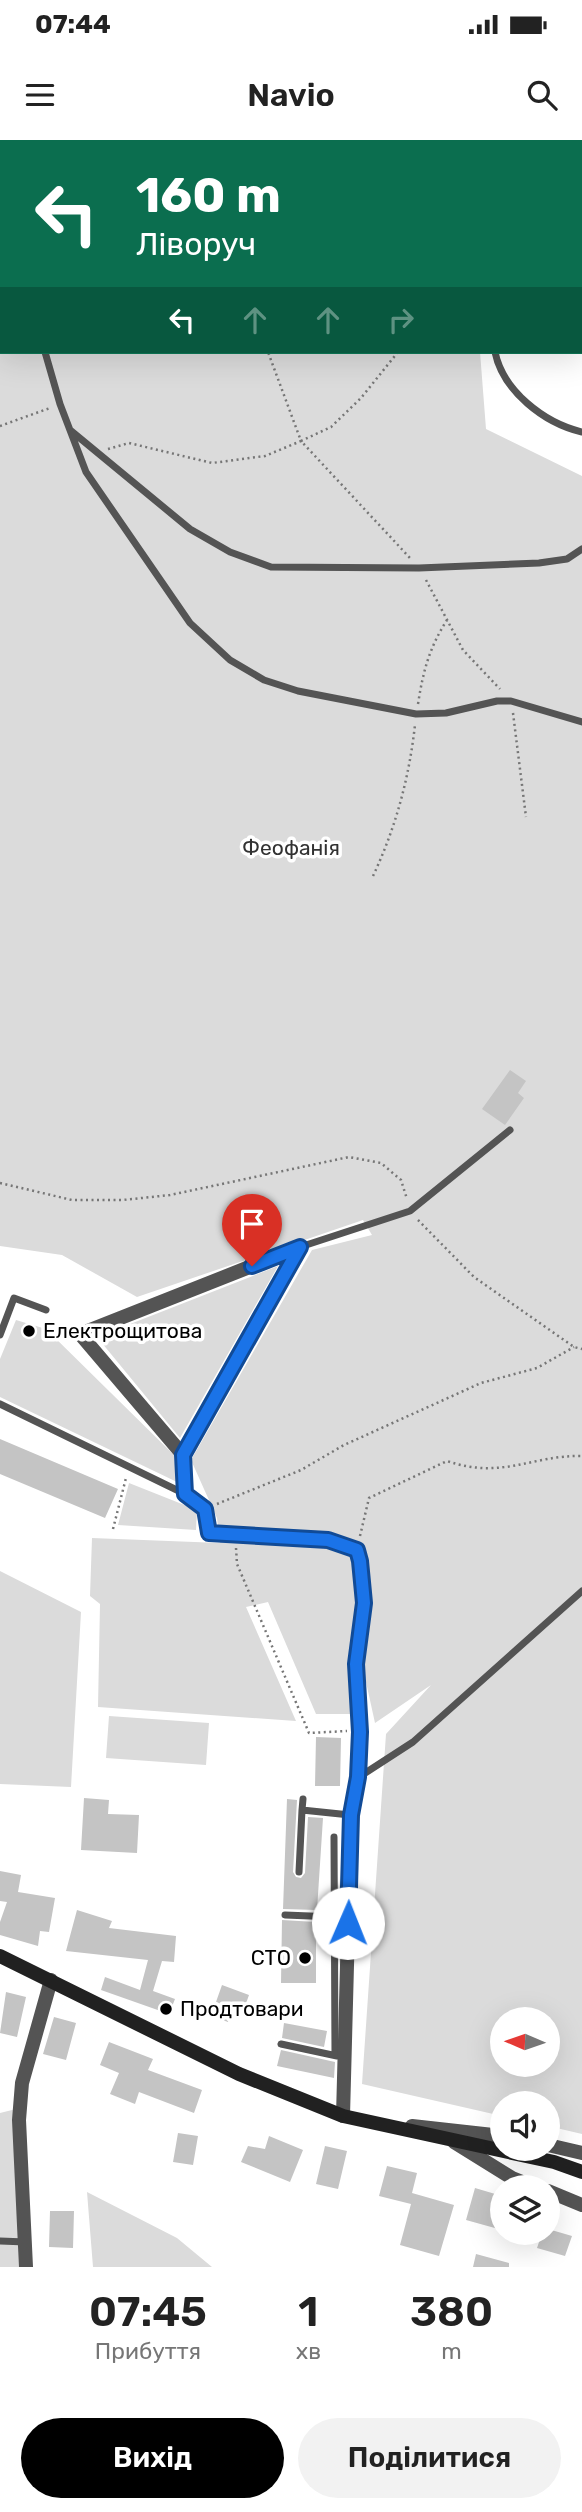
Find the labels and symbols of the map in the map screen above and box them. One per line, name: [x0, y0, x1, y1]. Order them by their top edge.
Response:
park label: Феофанія: [242, 835, 340, 860]
pin: [222, 1194, 282, 1266]
place label: Електрощитова: [43, 1318, 202, 1343]
marker: Електрощитова: [21, 1323, 37, 1339]
position arrow: [311, 1886, 385, 1960]
place label: СТО: [251, 1945, 291, 1970]
marker: СТО: [297, 1950, 313, 1966]
place label: Продтовари: [180, 1996, 304, 2021]
marker: Продтовари: [158, 2001, 174, 2017]
north arrow: [490, 2007, 560, 2077]

